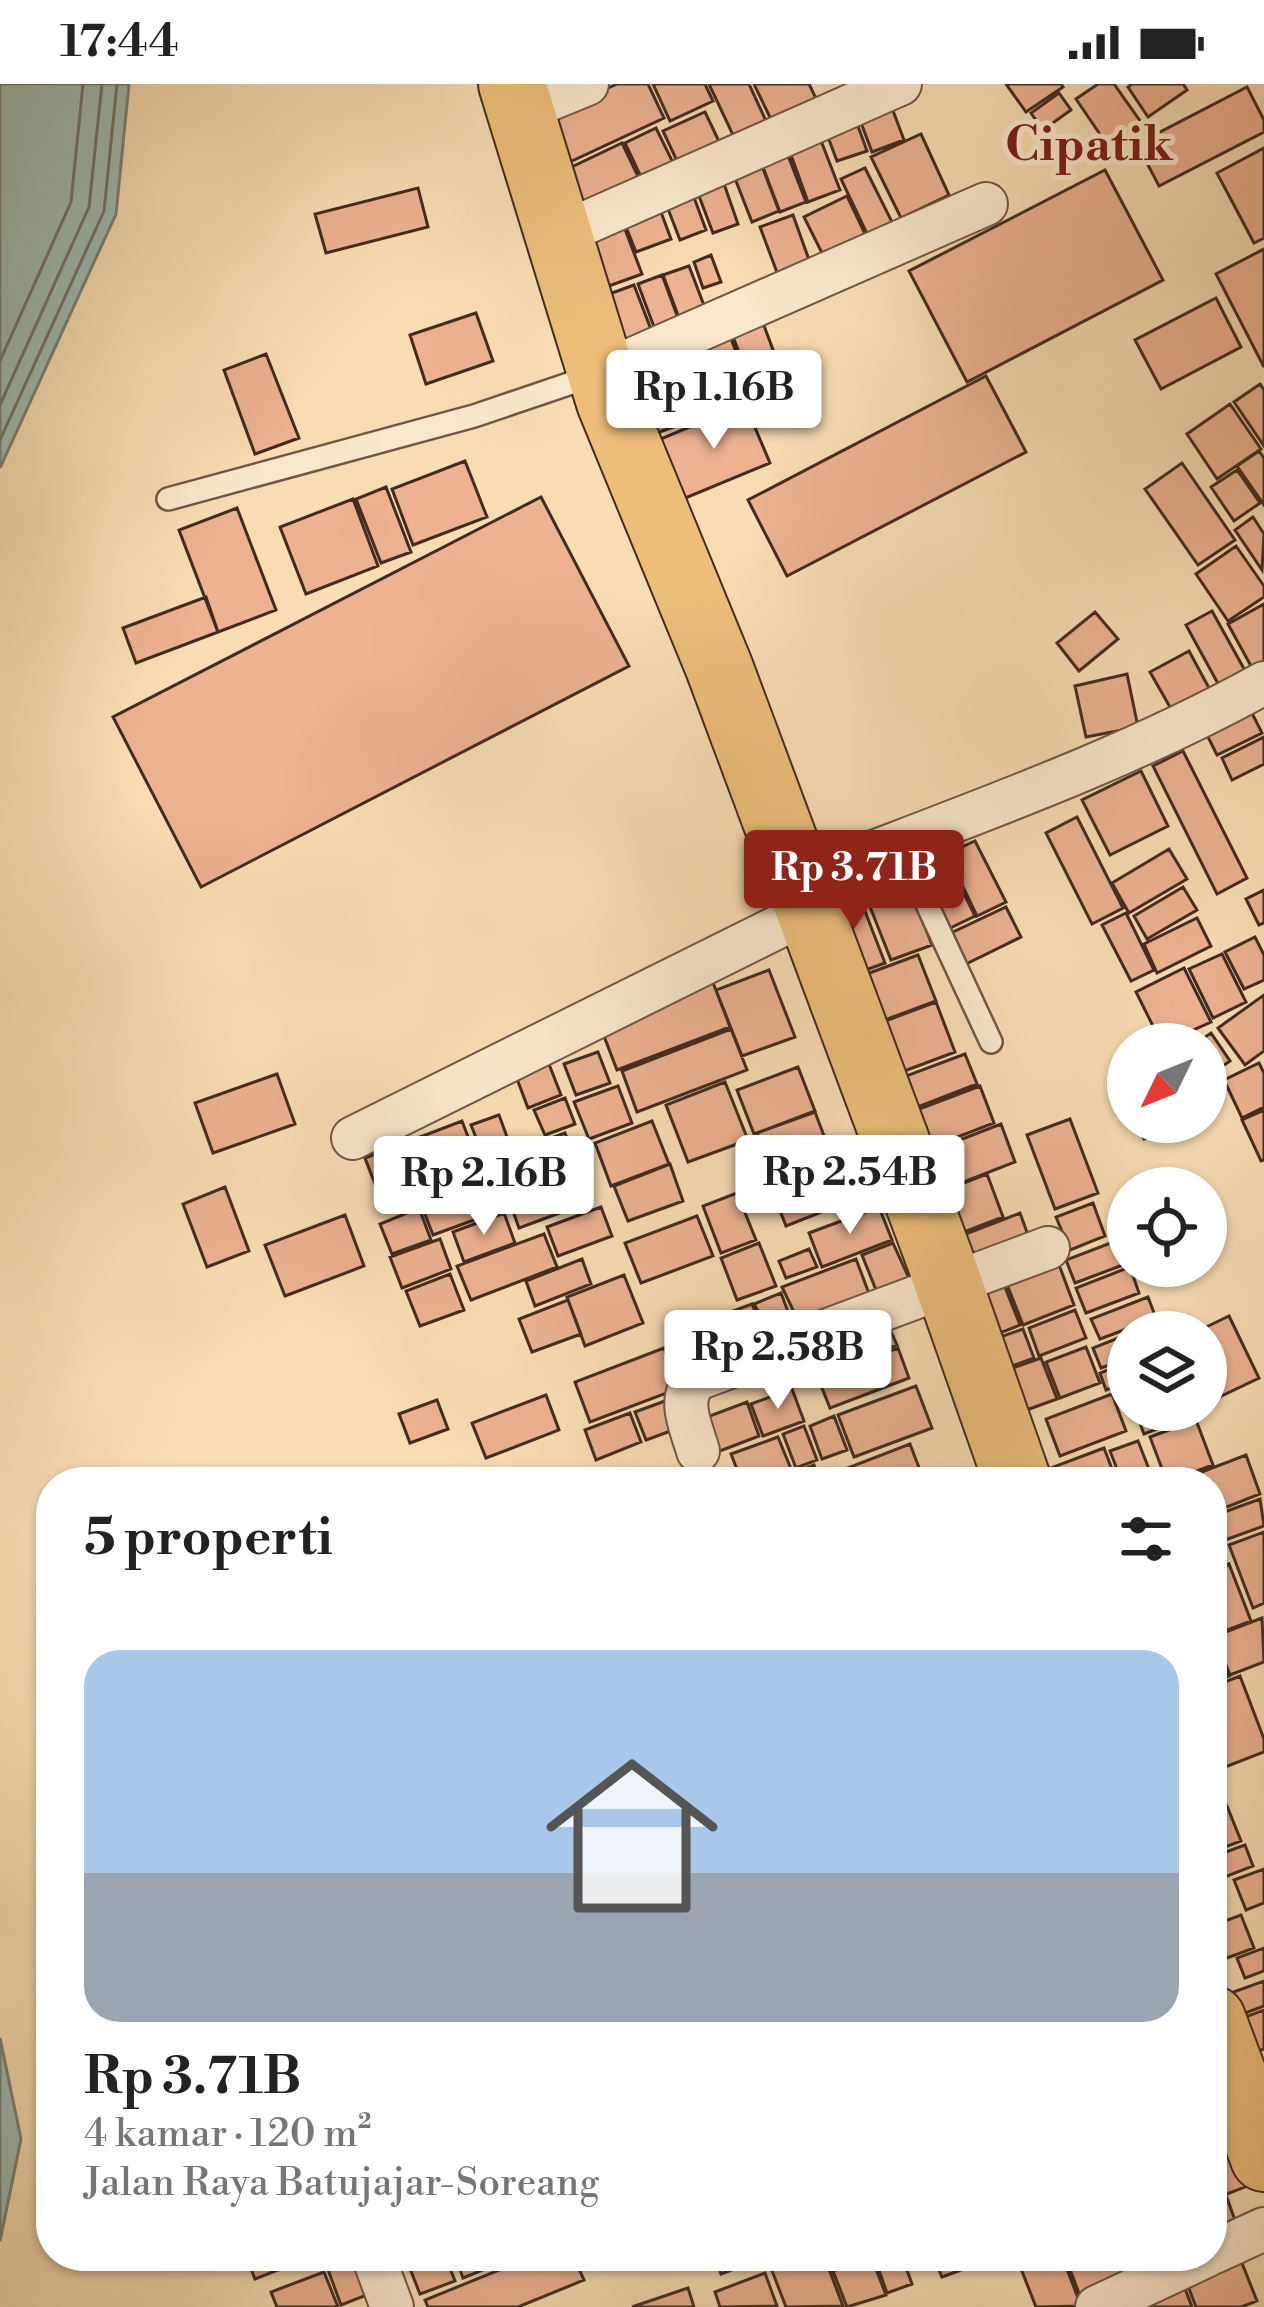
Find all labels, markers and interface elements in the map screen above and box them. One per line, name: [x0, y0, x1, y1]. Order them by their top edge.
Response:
text: 17:44: [60, 14, 179, 71]
district label: Cipatik: [1005, 116, 1174, 176]
pin: Rp 1.16B: [590, 350, 838, 452]
text: Rp 1.16B: [633, 364, 795, 413]
pin: Rp 3.71B: [730, 830, 978, 932]
text: Rp 3.71B: [771, 844, 937, 893]
north arrow: [1107, 1023, 1227, 1143]
map controls: [1107, 1023, 1227, 1431]
pin: Rp 2.54B: [726, 1135, 974, 1237]
pin: Rp 2.16B: [360, 1136, 608, 1238]
text: Rp 2.54B: [762, 1149, 938, 1198]
text: Rp 2.16B: [401, 1150, 567, 1199]
button: locate: [1107, 1167, 1227, 1287]
pin: Rp 2.58B: [654, 1310, 902, 1412]
button: layers: [1107, 1311, 1227, 1431]
text: Rp 2.58B: [691, 1324, 865, 1373]
icon: filters: [1113, 1506, 1179, 1572]
text: 5 properti: [84, 1507, 333, 1571]
icon: home: [524, 1728, 740, 1944]
text: Rp 3.71B: [84, 2046, 301, 2110]
text: 4 kamar · 120 m²: [84, 2110, 371, 2159]
text: Jalan Raya Batujajar-Soreang: [84, 2159, 600, 2208]

